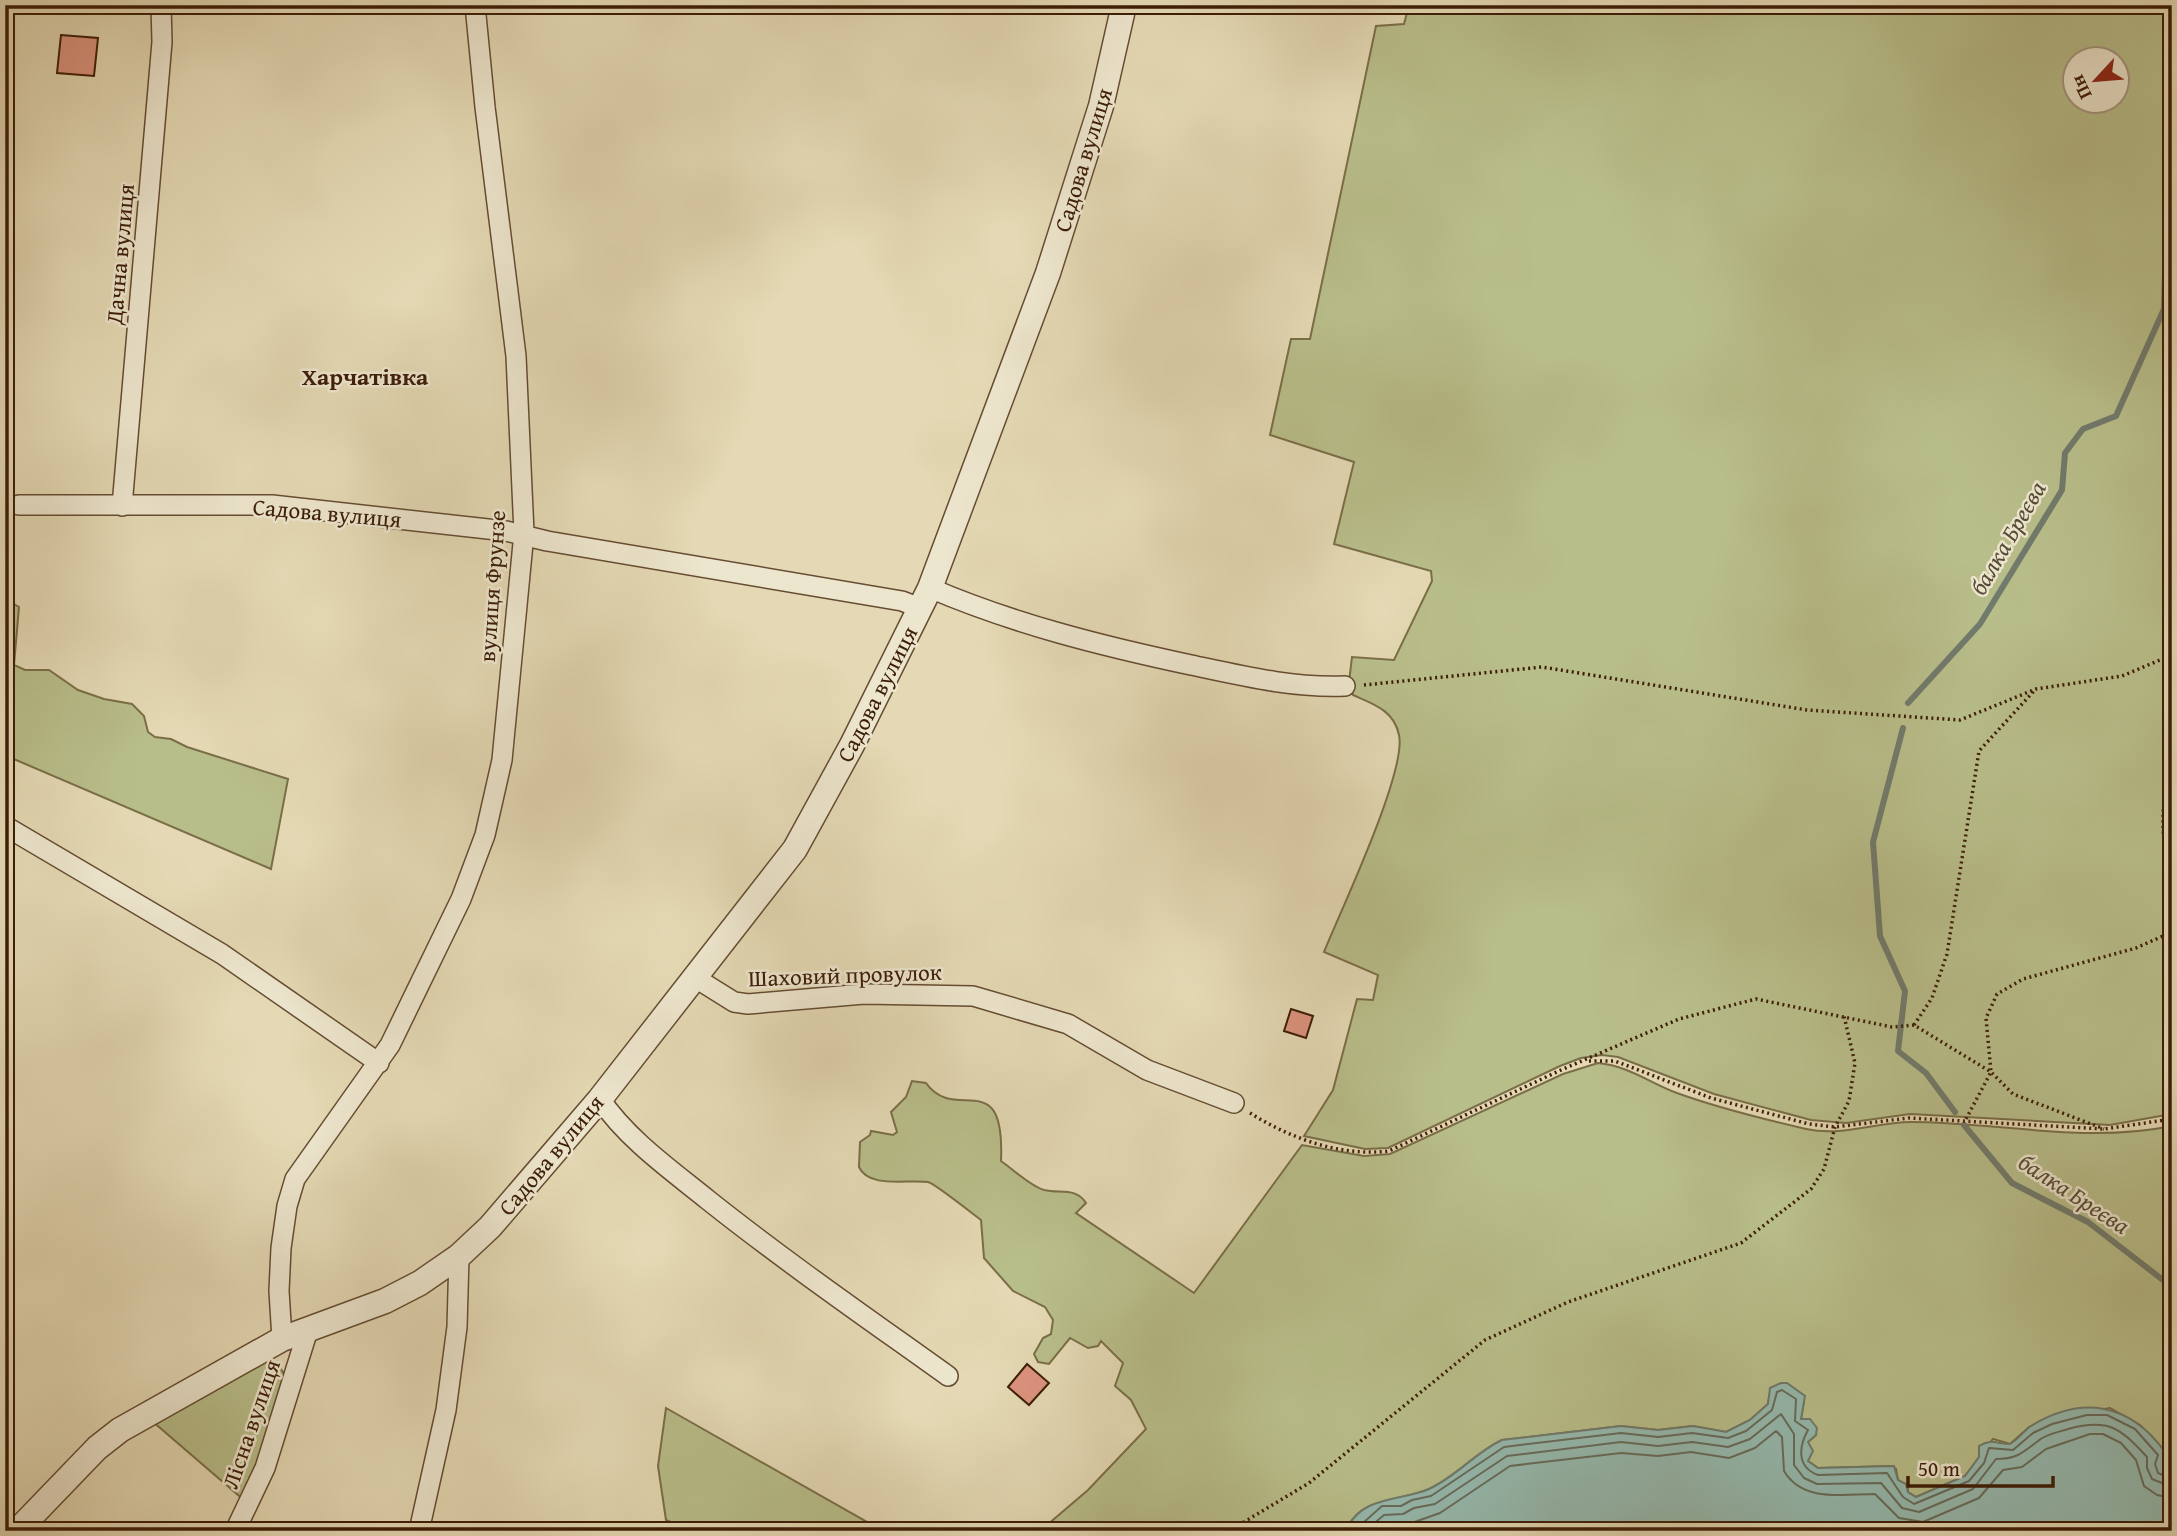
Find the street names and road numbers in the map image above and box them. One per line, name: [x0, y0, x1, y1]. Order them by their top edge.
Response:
street label: Садова вулиця: [1045, 83, 1120, 236]
street label: Дачна вулиця: [97, 182, 142, 327]
street label: Садова вулиця: [251, 490, 403, 535]
street label: вулиця Фрунзе: [470, 509, 513, 663]
street label: Садова вулиця: [828, 620, 925, 768]
street label: Шаховий провулок: [748, 955, 942, 994]
street label: Садова вулиця: [490, 1087, 611, 1222]
street label: Лісна вулиця: [213, 1354, 288, 1493]

